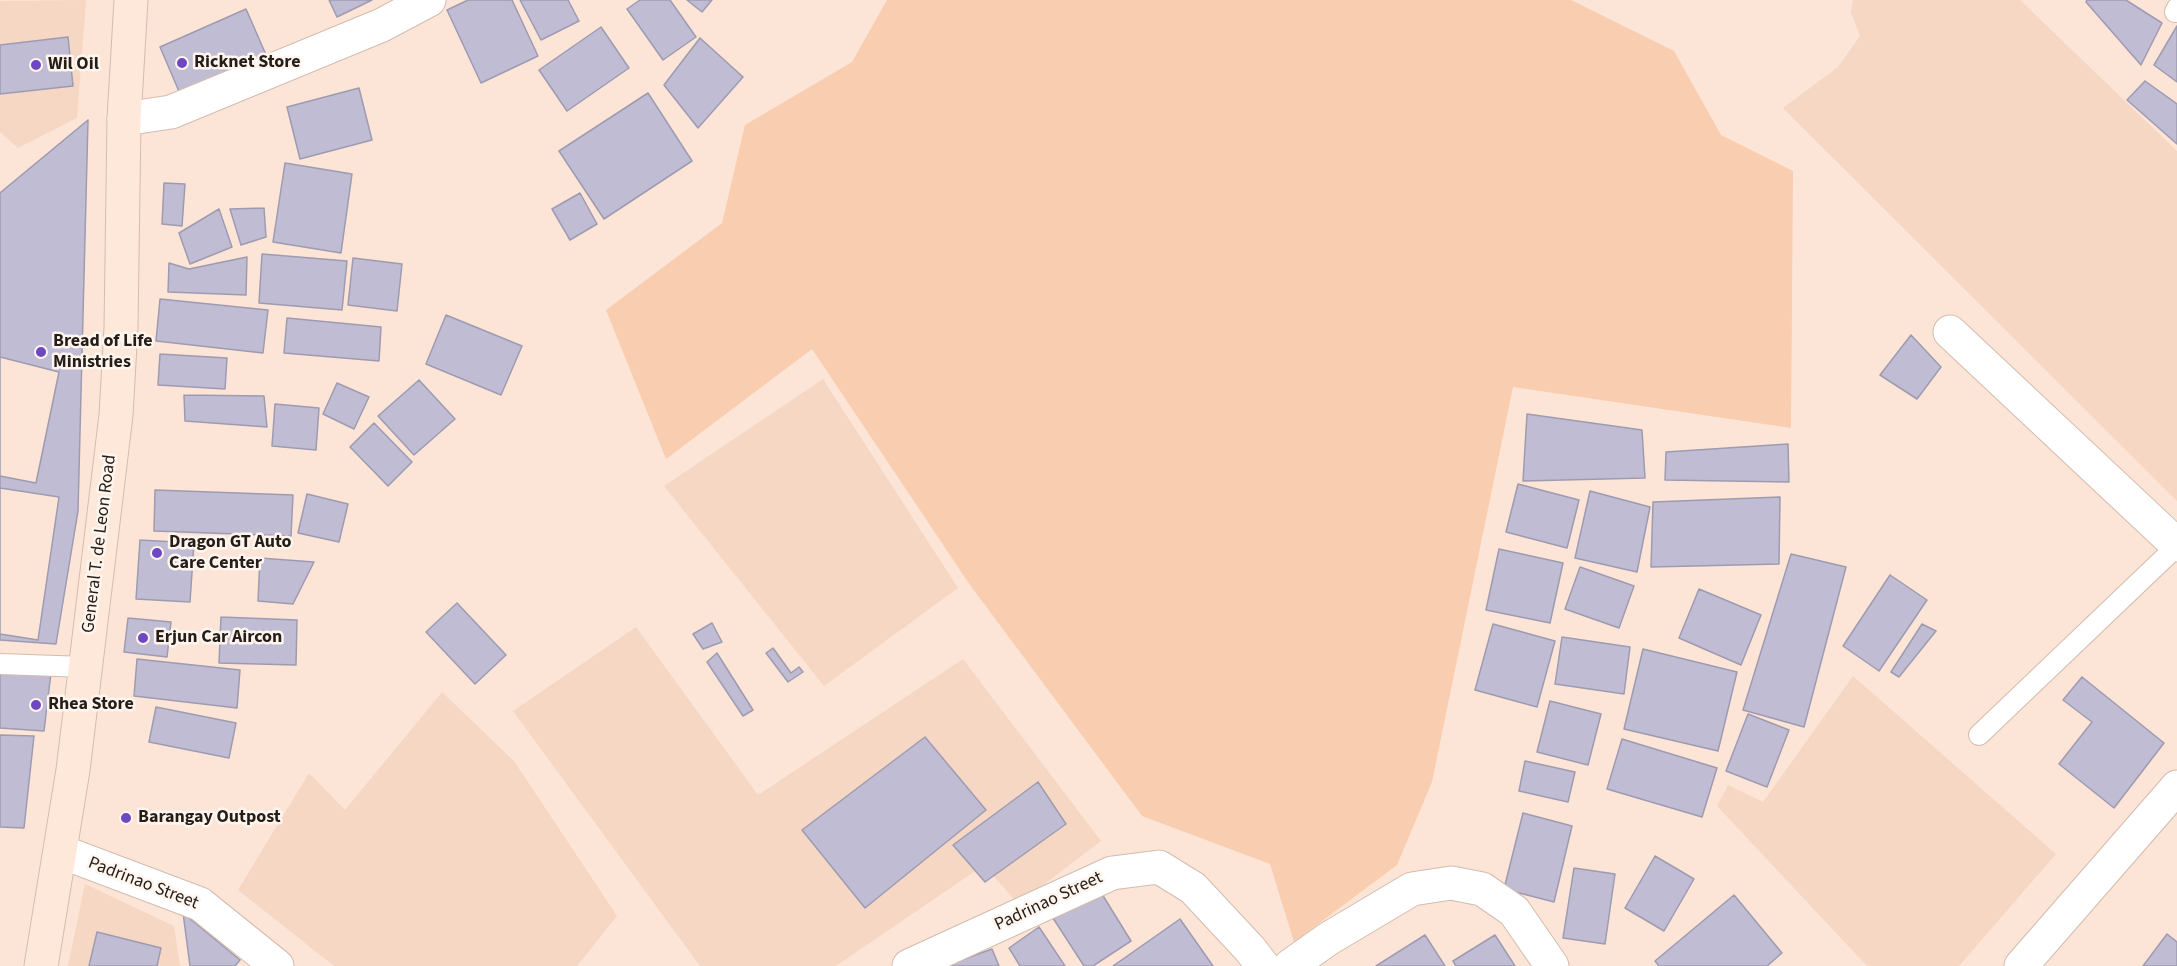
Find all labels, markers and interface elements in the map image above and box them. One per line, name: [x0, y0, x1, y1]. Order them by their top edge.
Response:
place label: Ricknet Store: [194, 52, 301, 74]
place label: Wil Oil: [48, 54, 99, 76]
marker: Ricknet Store: [175, 56, 189, 70]
marker: Wil Oil: [29, 58, 43, 72]
place label: Bread of Life Ministries: [53, 331, 153, 374]
marker: Bread of Life Ministries: [34, 345, 48, 359]
street label: General T. de Leon Road: [78, 454, 122, 634]
place label: Dragon GT Auto Care Center: [169, 532, 292, 574]
marker: Dragon GT Auto Care Center: [150, 546, 164, 560]
place label: Erjun Car Aircon: [155, 627, 282, 649]
marker: Erjun Car Aircon: [136, 631, 150, 645]
place label: Rhea Store: [48, 694, 134, 716]
marker: Rhea Store: [29, 698, 43, 712]
place label: Barangay Outpost: [138, 807, 281, 829]
marker: Barangay Outpost: [119, 811, 133, 825]
street label: Padrinao Street: [85, 853, 201, 915]
street label: Padrinao Street: [992, 868, 1106, 936]

